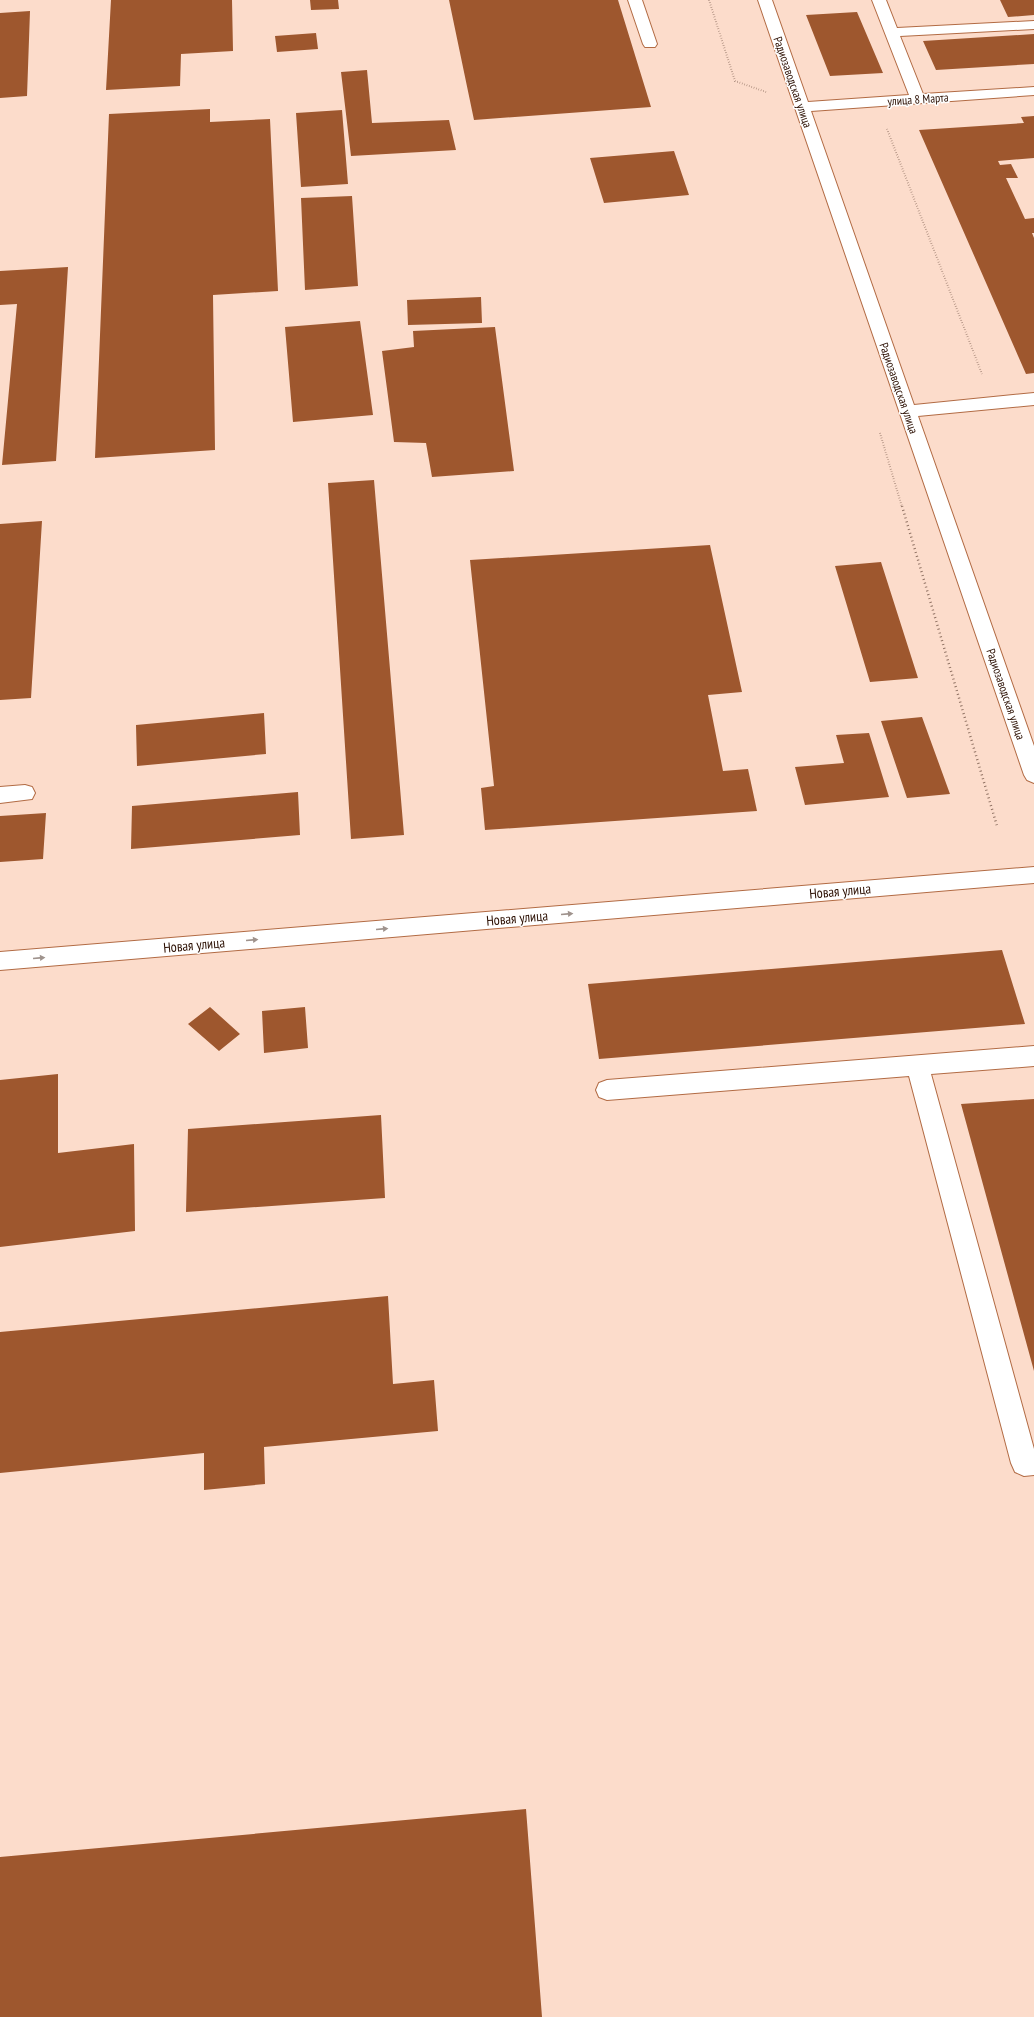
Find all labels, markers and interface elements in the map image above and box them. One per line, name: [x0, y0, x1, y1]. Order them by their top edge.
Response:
street label: Радиозаводская улица: [770, 34, 816, 130]
street label: улица 8 Марта: [887, 89, 949, 109]
street label: Радиозаводская улица: [876, 340, 922, 436]
street label: Радиозаводская улица: [983, 646, 1029, 742]
street label: Новая улица: [808, 879, 872, 903]
street label: Новая улица: [485, 906, 549, 930]
one-way arrow: [561, 910, 573, 917]
one-way arrow: [376, 926, 388, 933]
street label: Новая улица: [162, 933, 226, 957]
one-way arrow: [246, 936, 258, 943]
one-way arrow: [33, 954, 45, 961]

